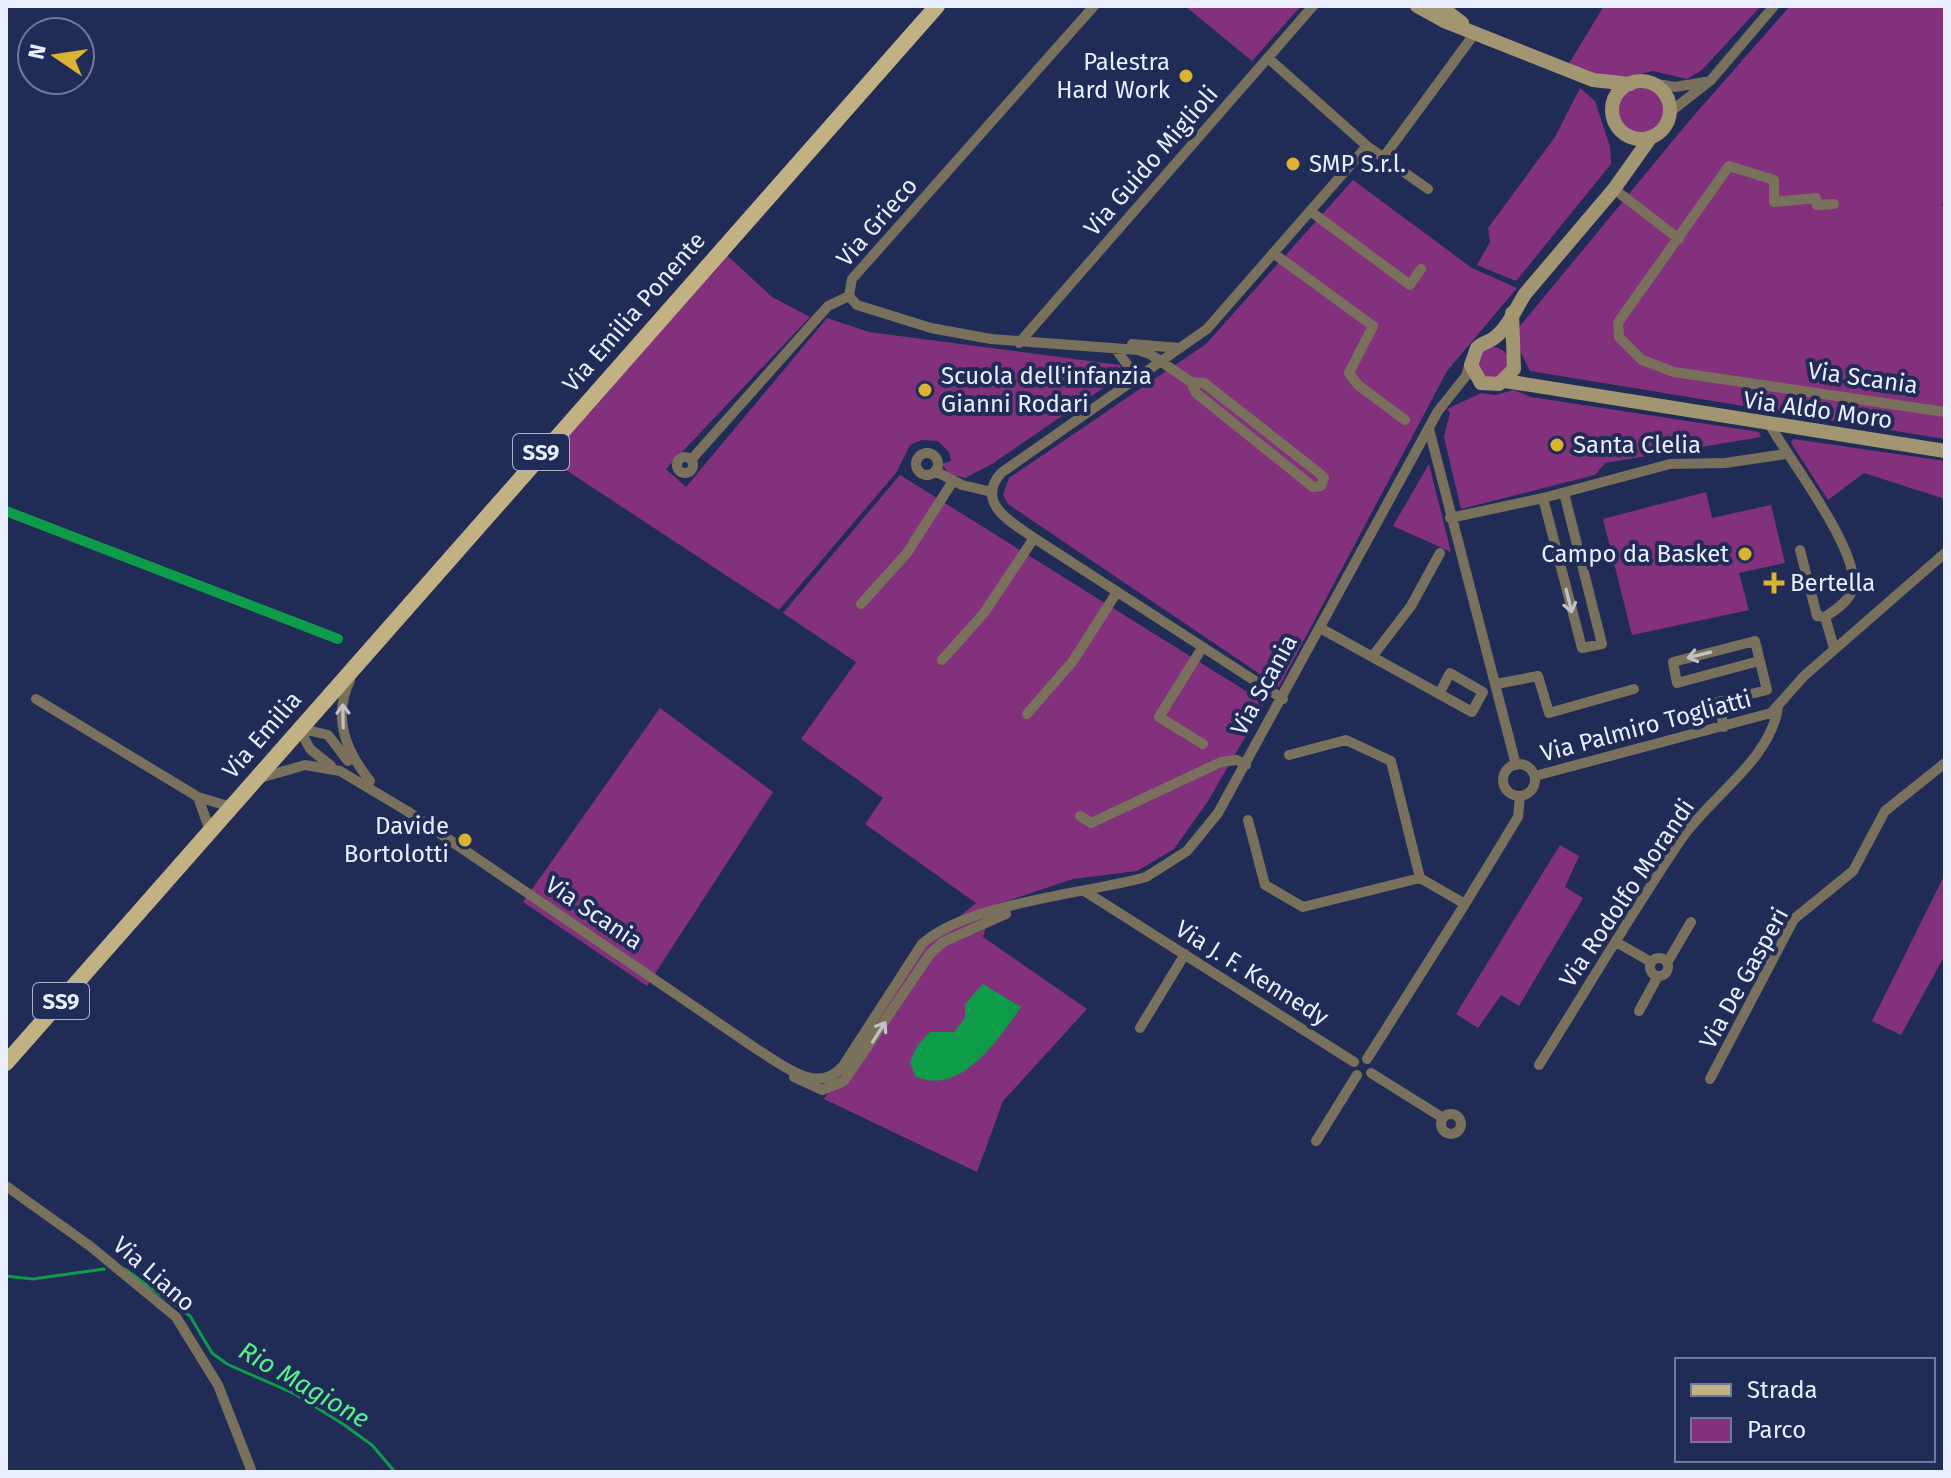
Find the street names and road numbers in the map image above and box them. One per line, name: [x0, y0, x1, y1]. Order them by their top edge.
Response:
street label: Via Guido Miglioli: [1078, 80, 1224, 242]
street label: Via Grieco: [831, 172, 923, 272]
street label: Via Emilia Ponente: [557, 226, 711, 398]
street label: Via Scania: [1806, 356, 1920, 400]
street label: Via Aldo Moro: [1742, 386, 1894, 434]
road number: SS9: [513, 434, 569, 470]
street label: Via Scania: [1225, 630, 1303, 740]
street label: Via Palmiro Togliatti: [1538, 684, 1754, 768]
street label: Via Emilia: [217, 686, 307, 784]
street label: Via Rodolfo Morandi: [1554, 794, 1700, 992]
street label: Via Scania: [540, 870, 648, 956]
street label: Via De Gasperi: [1694, 903, 1794, 1053]
street label: Via J. F. Kennedy: [1170, 915, 1334, 1031]
road number: SS9: [33, 983, 89, 1019]
street label: Via Liano: [107, 1231, 201, 1317]

